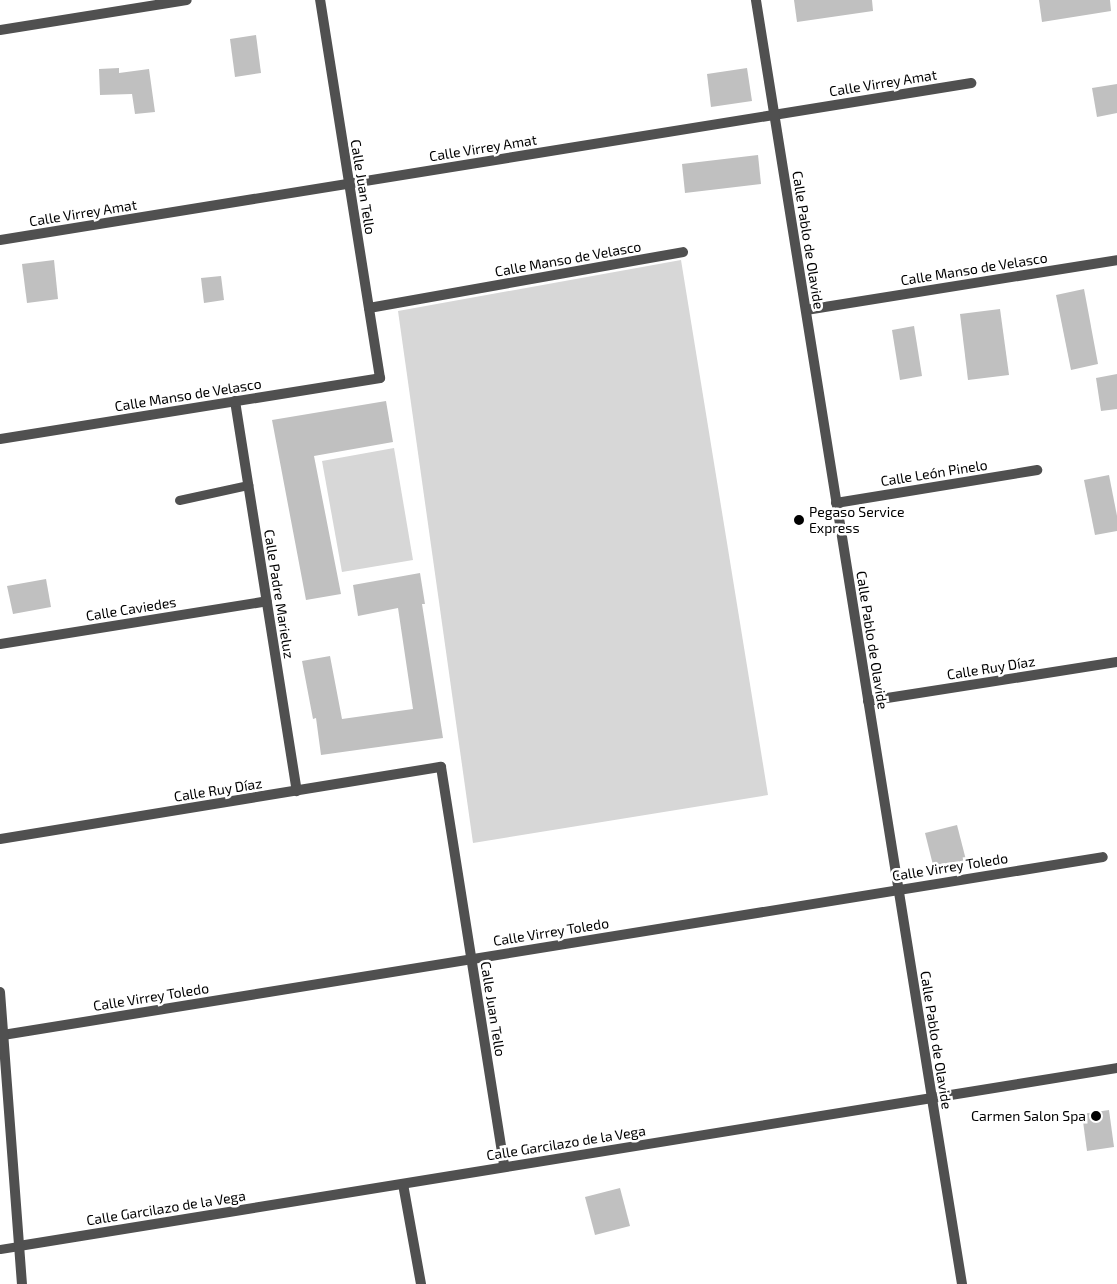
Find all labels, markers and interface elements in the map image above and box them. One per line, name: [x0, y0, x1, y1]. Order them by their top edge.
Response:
street label: Calle Virrey Amat: [828, 66, 938, 100]
street label: Calle Virrey Amat: [428, 131, 538, 165]
street label: Calle Juan Tello: [347, 138, 379, 236]
street label: Calle Pablo de Olavide: [789, 170, 827, 310]
street label: Calle Virrey Amat: [28, 196, 138, 230]
street label: Calle Manso de Velasco: [493, 238, 643, 280]
street label: Calle Manso de Velasco: [899, 249, 1049, 289]
street label: Calle Manso de Velasco: [113, 375, 263, 415]
street label: Calle León Pinelo: [879, 456, 989, 490]
place label: Pegaso Service Express: [809, 504, 904, 536]
marker: Pegaso Service Express: [793, 514, 805, 526]
street label: Calle Padre Marieluz: [260, 528, 298, 660]
street label: Calle Pablo de Olavide: [853, 570, 891, 710]
street label: Calle Caviedes: [85, 594, 177, 624]
street label: Calle Ruy Díaz: [946, 653, 1036, 683]
street label: Calle Ruy Díaz: [173, 775, 263, 805]
street label: Calle Virrey Toledo: [890, 849, 1010, 885]
street label: Calle Virrey Toledo: [491, 914, 611, 950]
street label: Calle Juan Tello: [477, 960, 509, 1058]
street label: Calle Pablo de Olavide: [917, 970, 955, 1110]
street label: Calle Virrey Toledo: [91, 979, 211, 1015]
place label: Carmen Salon Spa: [971, 1108, 1086, 1124]
marker: Carmen Salon Spa: [1090, 1110, 1102, 1122]
street label: Calle Garcilazo de la Vega: [485, 1122, 647, 1164]
street label: Calle Garcilazo de la Vega: [85, 1187, 247, 1229]

